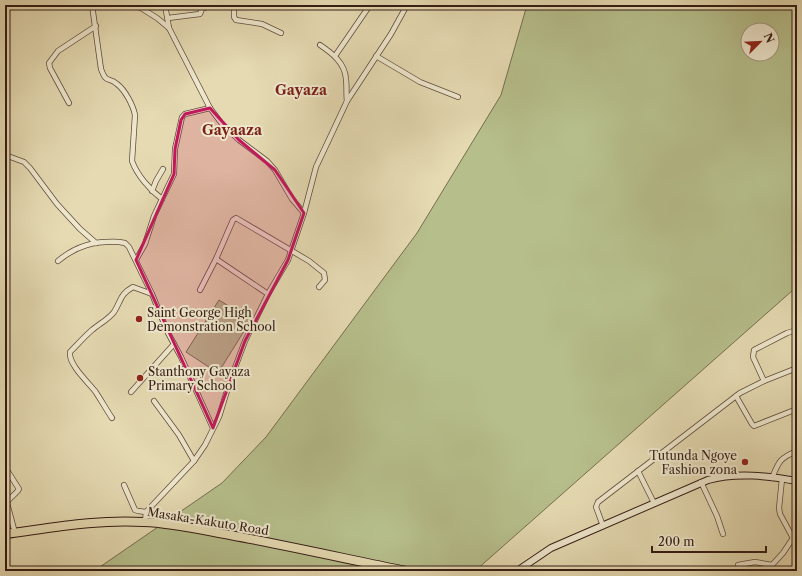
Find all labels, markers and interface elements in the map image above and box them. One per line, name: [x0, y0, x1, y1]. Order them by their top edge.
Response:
north arrow: [740, 22, 780, 62]
text: N: [761, 31, 778, 46]
district label: Gayaza: [275, 81, 328, 99]
district label: Gayaaza: [202, 121, 263, 139]
place label: Saint George High Demonstration School: [147, 305, 276, 334]
marker: Saint George High Demonstration School: [134, 314, 144, 324]
place label: Stanthony Gayaza Primary School: [148, 364, 251, 393]
marker: Stanthony Gayaza Primary School: [135, 373, 145, 383]
place label: Tutunda Ngoye Fashion zona: [649, 448, 738, 477]
marker: Tutunda Ngoye Fashion zona: [740, 457, 750, 467]
street label: Masaka-Kakuto Road: [146, 504, 270, 538]
scale bar: [652, 528, 766, 554]
text: 200 m: [658, 534, 695, 549]

